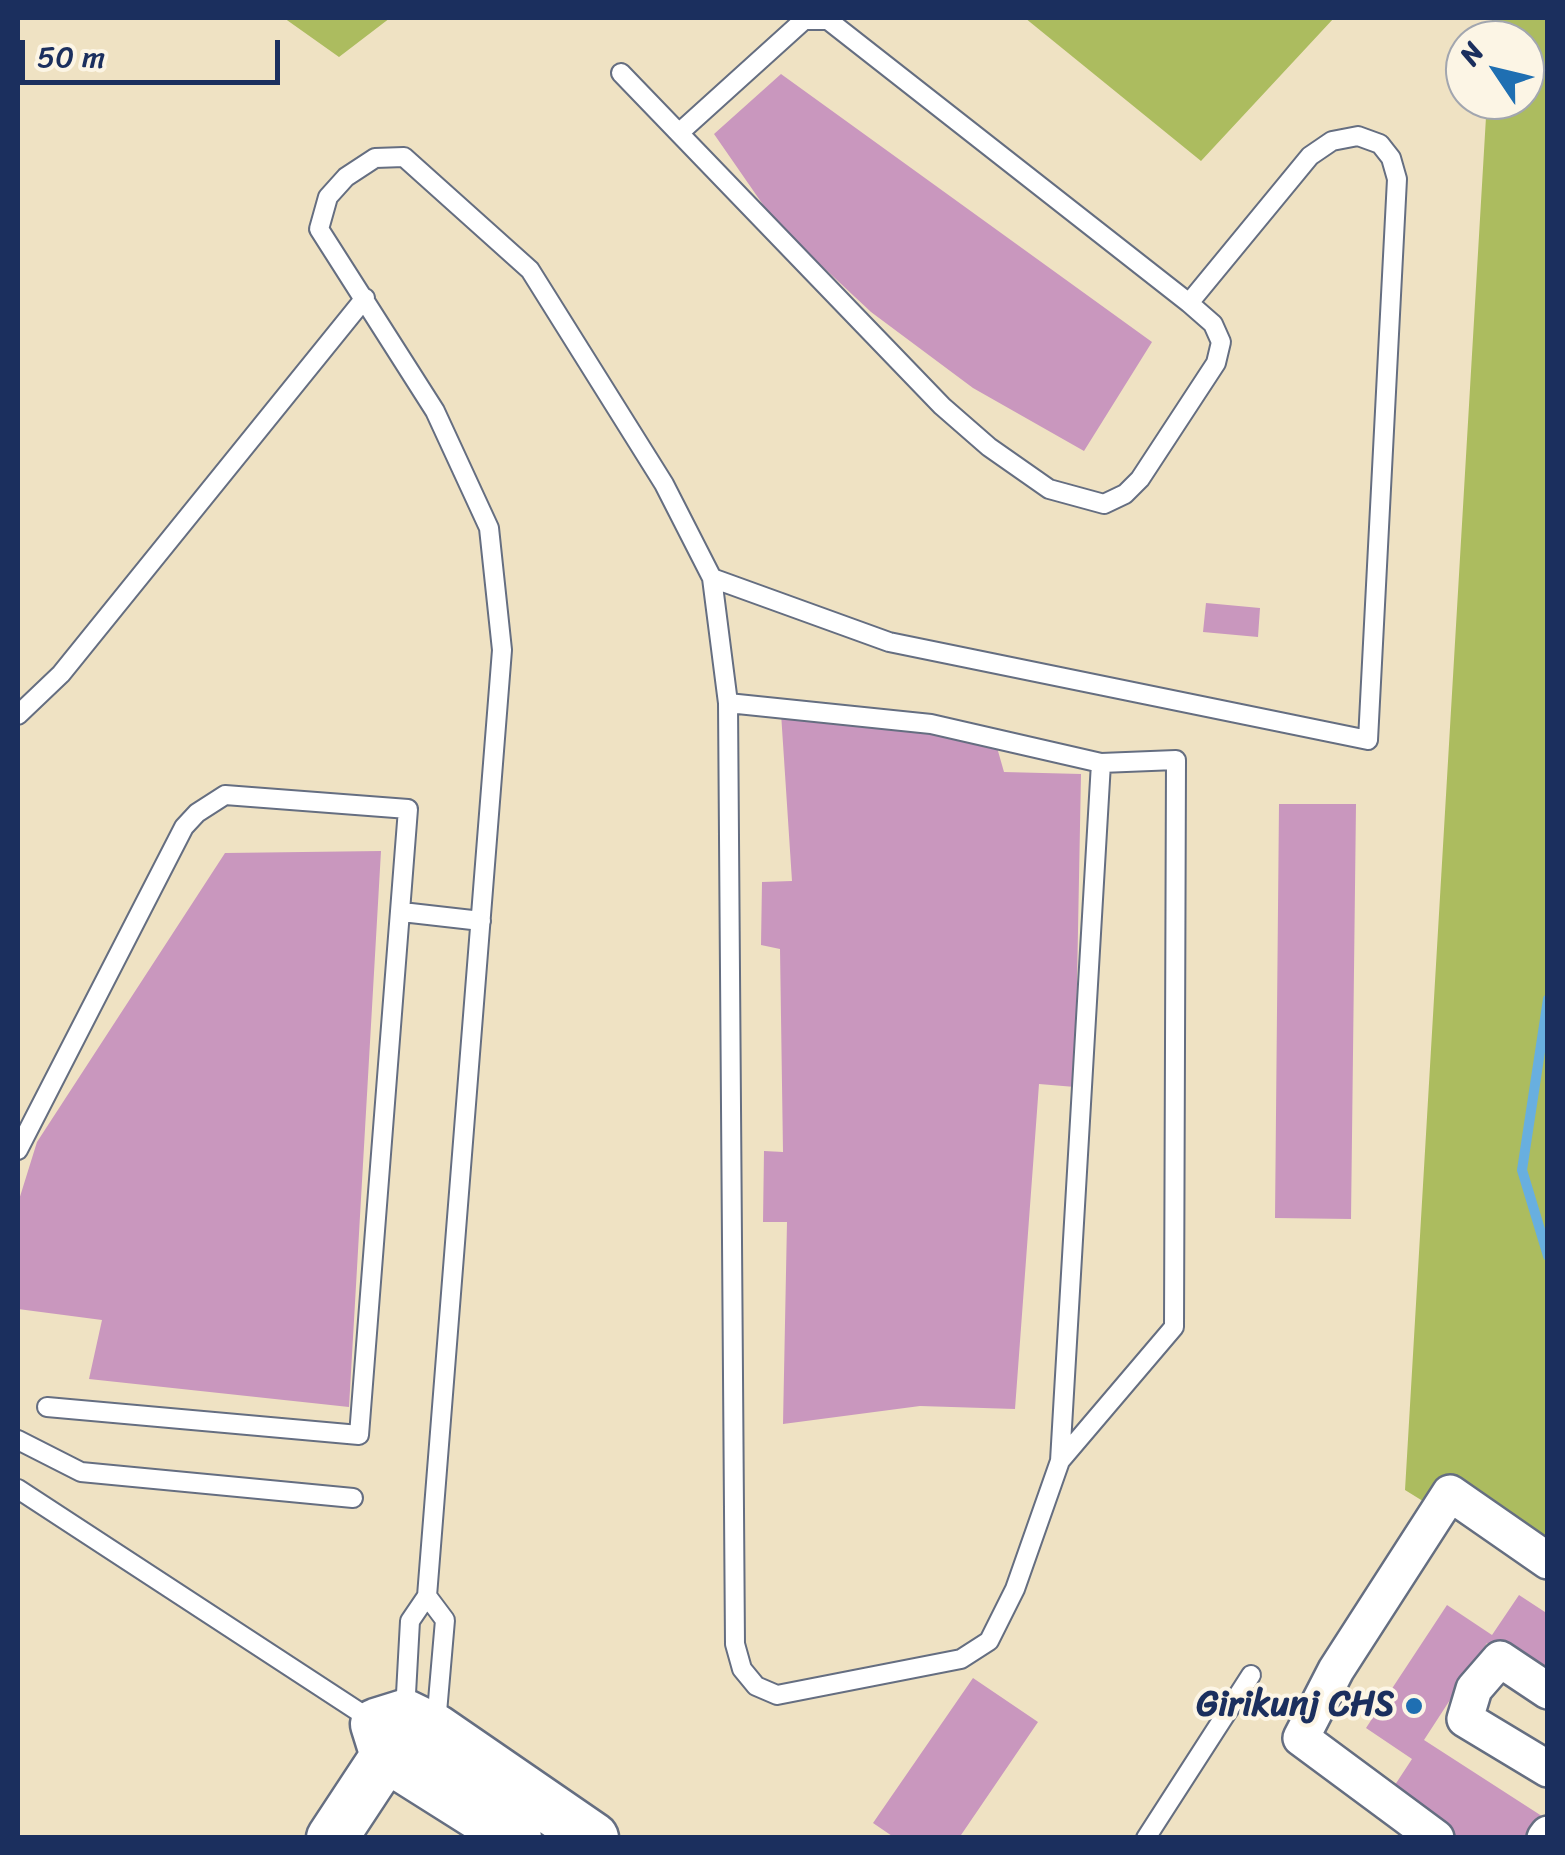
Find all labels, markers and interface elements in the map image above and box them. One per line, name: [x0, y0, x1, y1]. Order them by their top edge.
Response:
scale bar: [25, 20, 285, 82]
north arrow: [1445, 20, 1545, 120]
text: 50 m: [37, 30, 105, 84]
text: N: [1446, 32, 1497, 76]
place label: Girikunj CHS: [1196, 1685, 1394, 1727]
marker: Girikunj CHS: [1403, 1695, 1425, 1717]

